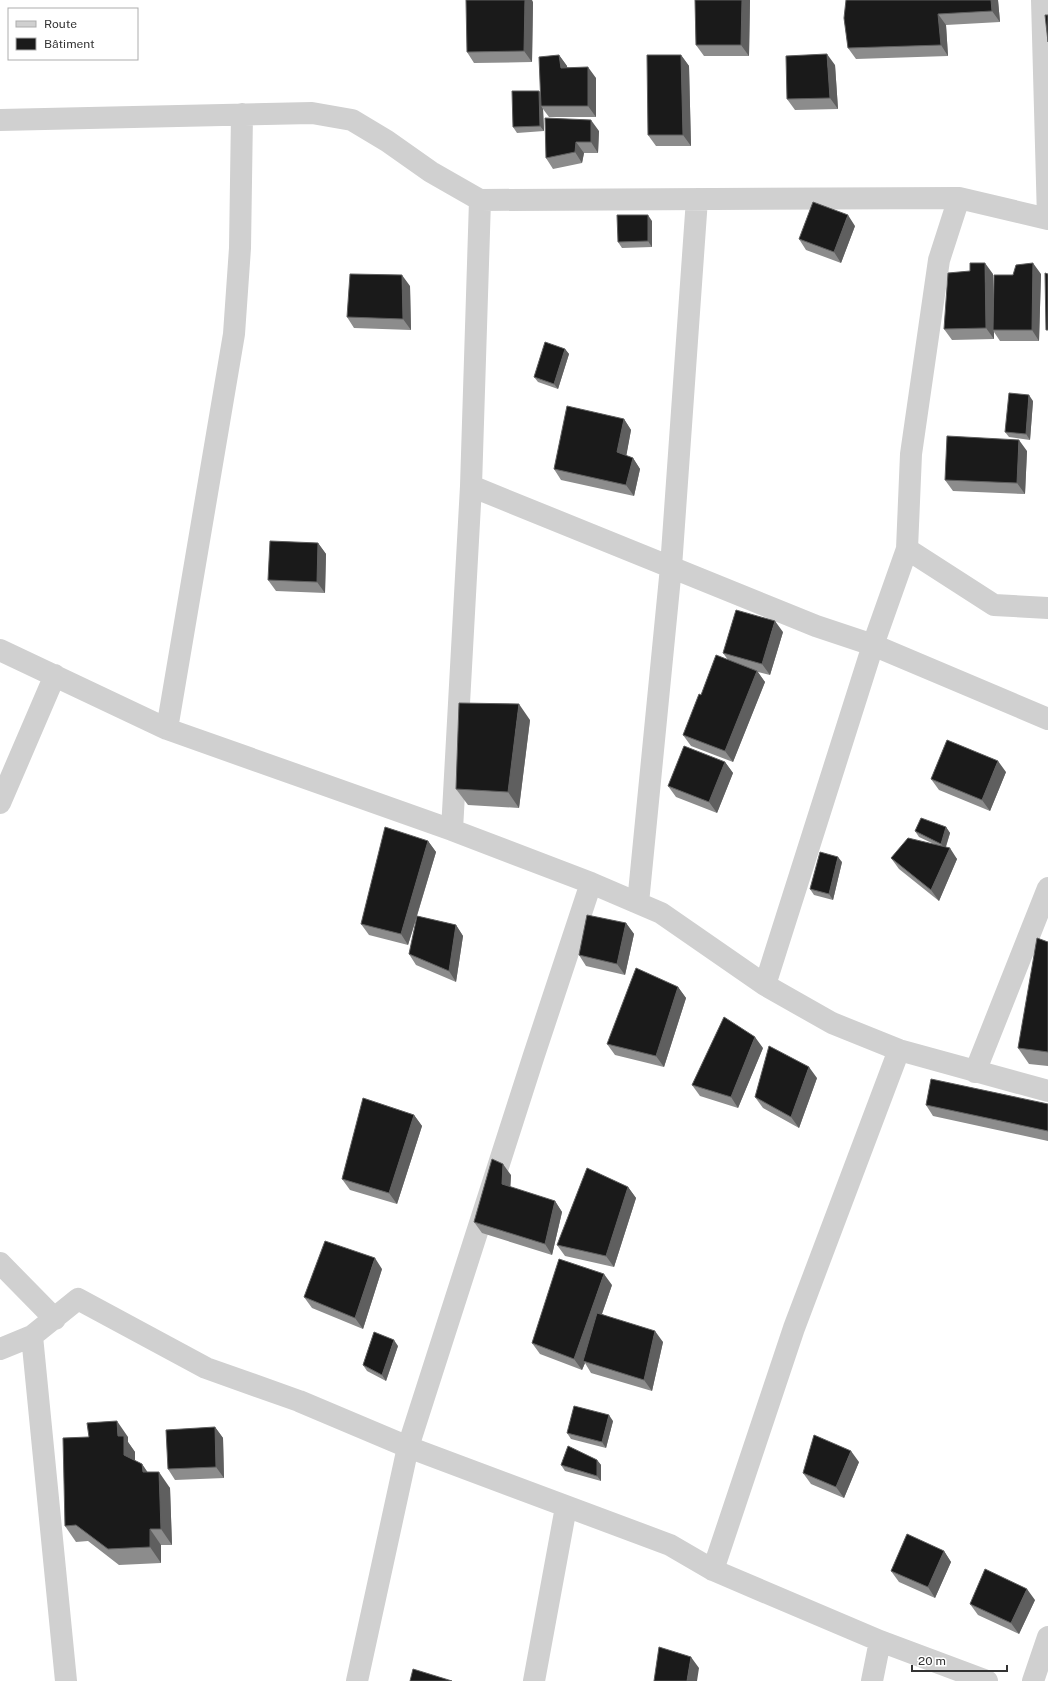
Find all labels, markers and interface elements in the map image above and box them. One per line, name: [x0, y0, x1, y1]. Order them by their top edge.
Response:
legend: [8, 8, 138, 60]
text: Route: [44, 17, 77, 31]
text: Bâtiment: [44, 37, 95, 51]
scale bar: [912, 1647, 1007, 1673]
text: 20 m: [918, 1654, 946, 1668]

